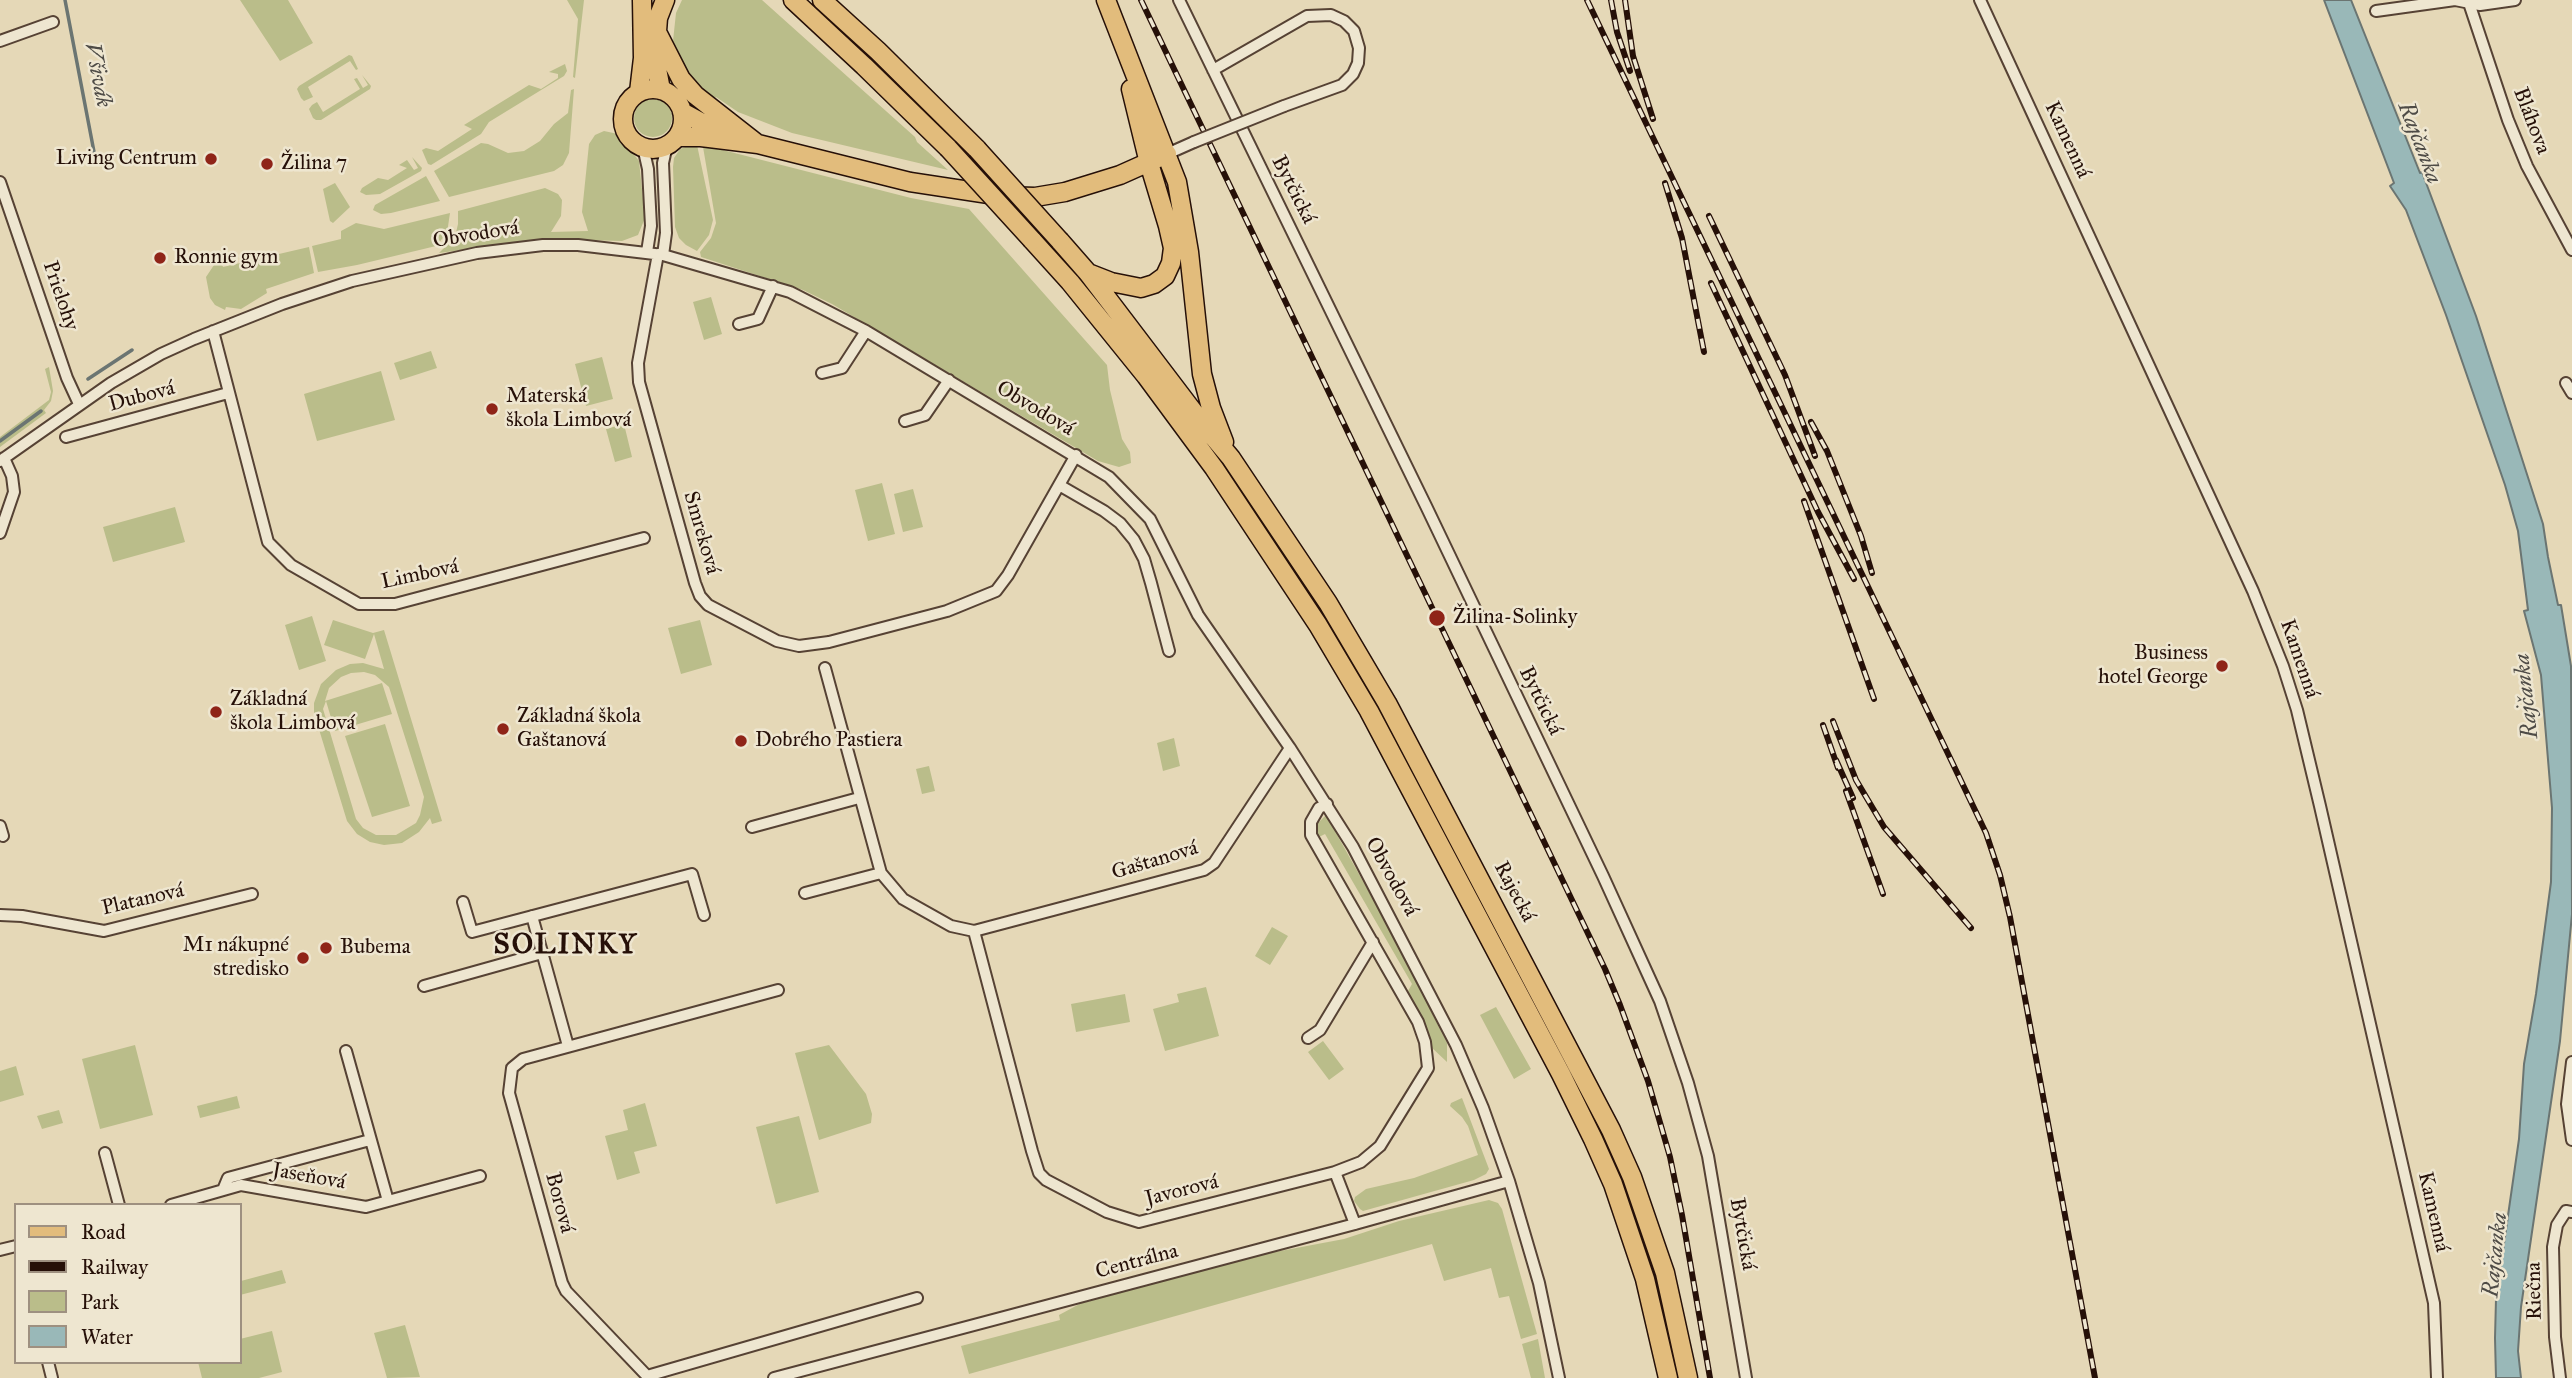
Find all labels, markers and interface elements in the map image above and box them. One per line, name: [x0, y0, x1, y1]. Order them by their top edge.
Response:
water label: Všivák: [77, 40, 117, 110]
street label: Bláhova: [2507, 84, 2555, 158]
street label: Kamenná: [2038, 98, 2096, 182]
water label: Rajčanka: [2391, 98, 2447, 188]
place label: Living Centrum: [56, 146, 197, 172]
marker: Living Centrum: [203, 151, 219, 167]
place label: Žilina 7: [281, 151, 347, 177]
street label: Bytčická: [1265, 152, 1321, 228]
marker: Žilina 7: [259, 156, 275, 172]
street label: Obvodová: [431, 216, 521, 254]
place label: Ronnie gym: [174, 245, 278, 271]
marker: Ronnie gym: [152, 250, 168, 266]
street label: Prielohy: [36, 258, 84, 334]
street label: Dubová: [106, 376, 178, 418]
street label: Obvodová: [991, 376, 1079, 442]
place label: Materská škola Limbová: [506, 384, 631, 434]
marker: Materská škola Limbová: [484, 401, 500, 417]
street label: Smreková: [677, 489, 725, 577]
street label: Limbová: [379, 555, 461, 595]
place label: Žilina-Solinky: [1453, 605, 1577, 631]
marker: Žilina-Solinky: [1427, 608, 1447, 628]
street label: Kamenná: [2274, 616, 2324, 702]
place label: Business hotel George: [2098, 641, 2208, 691]
water label: Rajčanka: [2509, 652, 2545, 740]
marker: Business hotel George: [2214, 658, 2230, 674]
street label: Bytčická: [1513, 663, 1567, 739]
place label: Základná škola Limbová: [230, 687, 355, 737]
marker: Základná škola Limbová: [208, 704, 224, 720]
place label: Základná škola Gaštanová: [517, 704, 641, 754]
marker: Základná škola Gaštanová: [495, 721, 511, 737]
place label: Dobrého Pastiera: [755, 728, 902, 754]
marker: Dobrého Pastiera: [733, 733, 749, 749]
street label: Obvodová: [1359, 833, 1423, 921]
street label: Gaštanová: [1109, 836, 1201, 886]
street label: Rajecká: [1488, 857, 1540, 927]
street label: Platanová: [99, 878, 187, 922]
district label: SOLINKY: [494, 929, 638, 963]
place label: M1 nákupné stredisko: [183, 933, 289, 983]
place label: Bubema: [340, 935, 411, 961]
marker: Bubema: [318, 940, 334, 956]
marker: M1 nákupné stredisko: [295, 950, 311, 966]
street label: Jaseňová: [270, 1158, 348, 1196]
street label: Kamenná: [2412, 1169, 2454, 1255]
street label: Borová: [539, 1170, 579, 1236]
street label: Javorová: [1143, 1170, 1221, 1212]
street label: Bytčická: [1723, 1196, 1761, 1272]
legend: [14, 1203, 242, 1364]
water label: Rajčanka: [2478, 1211, 2514, 1299]
text: Road: [81, 1219, 126, 1245]
street label: Centrálna: [1093, 1239, 1181, 1285]
text: Railway: [81, 1254, 148, 1280]
street label: Riečna: [2522, 1262, 2548, 1320]
text: Park: [81, 1289, 119, 1315]
text: Water: [81, 1324, 133, 1350]

